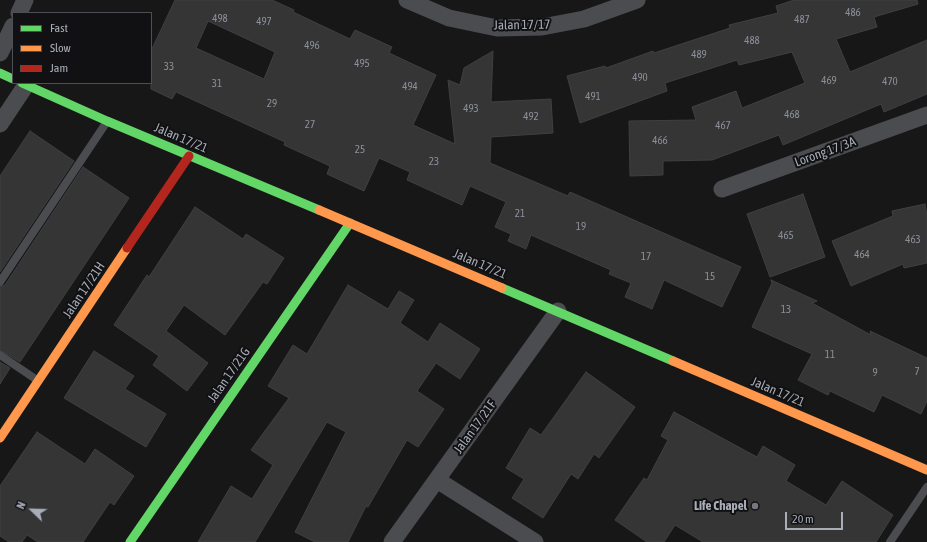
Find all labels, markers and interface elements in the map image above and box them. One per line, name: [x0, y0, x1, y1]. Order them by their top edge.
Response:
house number: 486: [845, 6, 861, 20]
legend: [12, 12, 152, 84]
house number: 498: [212, 12, 228, 26]
house number: 487: [794, 13, 810, 27]
house number: 497: [256, 15, 272, 29]
street label: Jalan 17/17: [494, 17, 550, 33]
text: Fast: [50, 21, 68, 35]
house number: 488: [744, 34, 760, 48]
house number: 496: [304, 39, 320, 53]
text: Slow: [50, 41, 71, 55]
house number: 489: [691, 48, 707, 62]
house number: 495: [354, 57, 370, 71]
house number: 33: [164, 60, 174, 74]
text: Jam: [50, 61, 68, 75]
house number: 490: [632, 71, 648, 85]
house number: 469: [821, 74, 837, 88]
house number: 470: [882, 75, 898, 89]
house number: 31: [212, 77, 222, 91]
house number: 494: [402, 80, 418, 94]
house number: 491: [585, 90, 601, 104]
house number: 29: [267, 97, 277, 111]
house number: 493: [463, 102, 479, 116]
house number: 468: [784, 108, 800, 122]
house number: 492: [523, 110, 539, 124]
house number: 27: [305, 118, 315, 132]
house number: 467: [715, 119, 731, 133]
street label: Jalan 17/21: [152, 120, 210, 156]
house number: 466: [652, 134, 668, 148]
street label: Lorong 17/3A: [792, 134, 858, 170]
house number: 25: [355, 143, 365, 157]
house number: 23: [429, 155, 439, 169]
house number: 21: [515, 207, 525, 221]
house number: 19: [576, 220, 586, 234]
house number: 465: [778, 229, 794, 243]
house number: 463: [905, 233, 921, 247]
street label: Jalan 17/21: [451, 246, 509, 282]
house number: 464: [854, 248, 870, 262]
house number: 17: [641, 250, 651, 264]
street label: Jalan 17/21H: [60, 259, 108, 321]
house number: 15: [705, 270, 715, 284]
house number: 13: [781, 303, 791, 317]
street label: Jalan 17/21G: [204, 345, 254, 405]
house number: 11: [825, 348, 835, 362]
house number: 7: [914, 365, 920, 379]
house number: 9: [872, 366, 878, 380]
street label: Jalan 17/21: [749, 374, 807, 410]
street label: Jalan 17/21F: [451, 397, 499, 457]
north arrow: [12, 490, 52, 530]
place label: Life Chapel: [694, 498, 747, 514]
text: N: [14, 500, 28, 511]
marker: Life Chapel: [750, 501, 760, 511]
scale bar: [787, 504, 845, 530]
text: 20 m: [792, 512, 814, 526]

